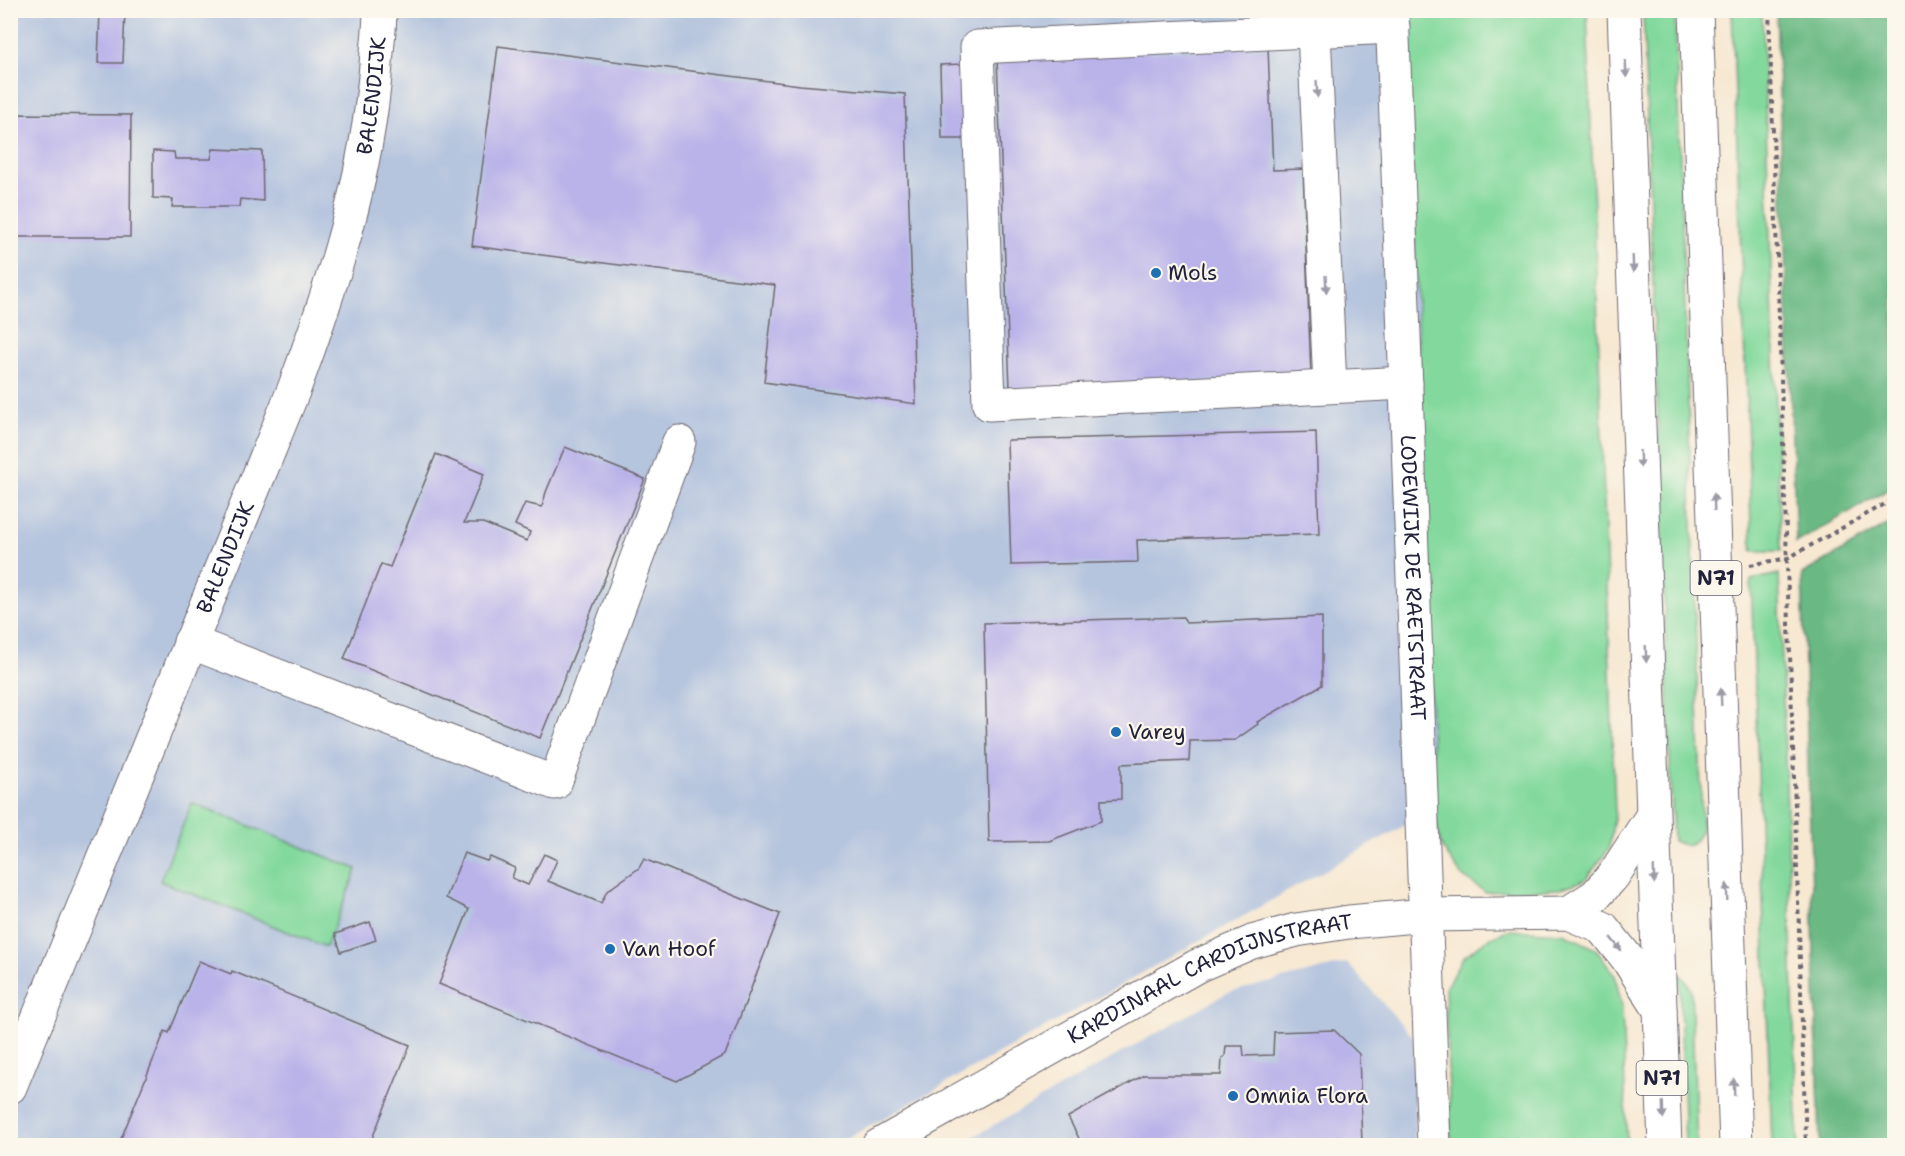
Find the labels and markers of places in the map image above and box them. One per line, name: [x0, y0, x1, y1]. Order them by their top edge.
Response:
place label: Mols: [1168, 259, 1217, 287]
marker: Mols: [1149, 266, 1163, 280]
place label: Varey: [1128, 718, 1186, 746]
marker: Varey: [1109, 725, 1123, 739]
place label: Van Hoof: [622, 935, 716, 963]
marker: Van Hoof: [603, 942, 617, 956]
place label: Omnia Flora: [1245, 1082, 1368, 1110]
marker: Omnia Flora: [1226, 1089, 1240, 1103]

